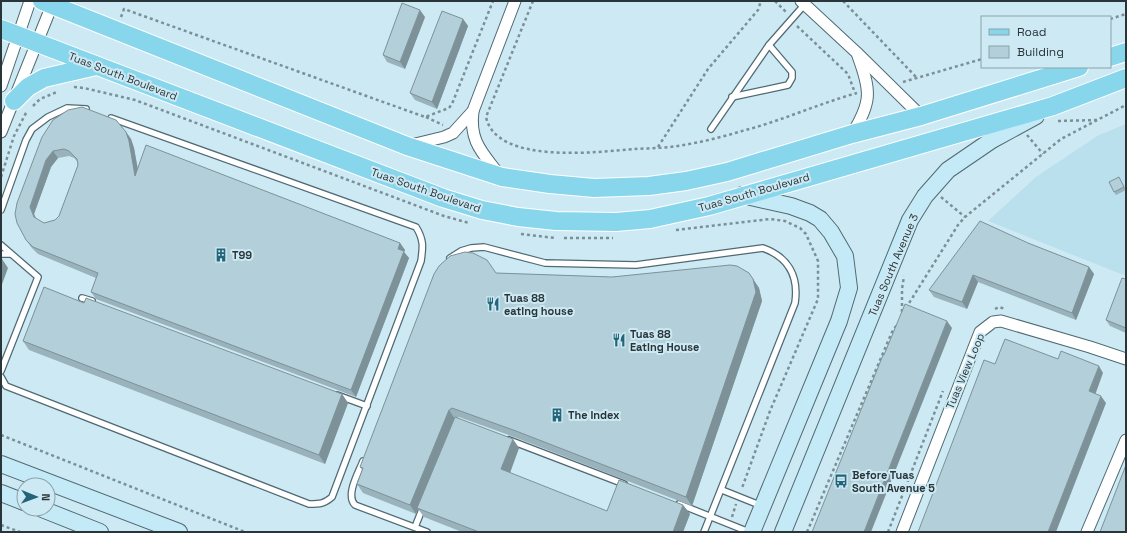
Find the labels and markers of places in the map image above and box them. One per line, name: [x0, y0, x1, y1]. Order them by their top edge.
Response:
building icon: T99: [213, 247, 229, 263]
place label: T99: [232, 248, 252, 262]
place label: Tuas 88 eating house: [504, 291, 573, 318]
restaurant icon: Tuas 88 eating house: [485, 296, 501, 312]
place label: Tuas 88 Eating House: [630, 327, 699, 354]
restaurant icon: Tuas 88 Eating House: [611, 332, 627, 348]
building icon: The Index: [549, 407, 565, 423]
place label: The Index: [568, 408, 620, 422]
place label: Before Tuas South Avenue 5: [852, 468, 935, 495]
bus stop icon: Before Tuas South Avenue 5: [833, 473, 849, 489]

